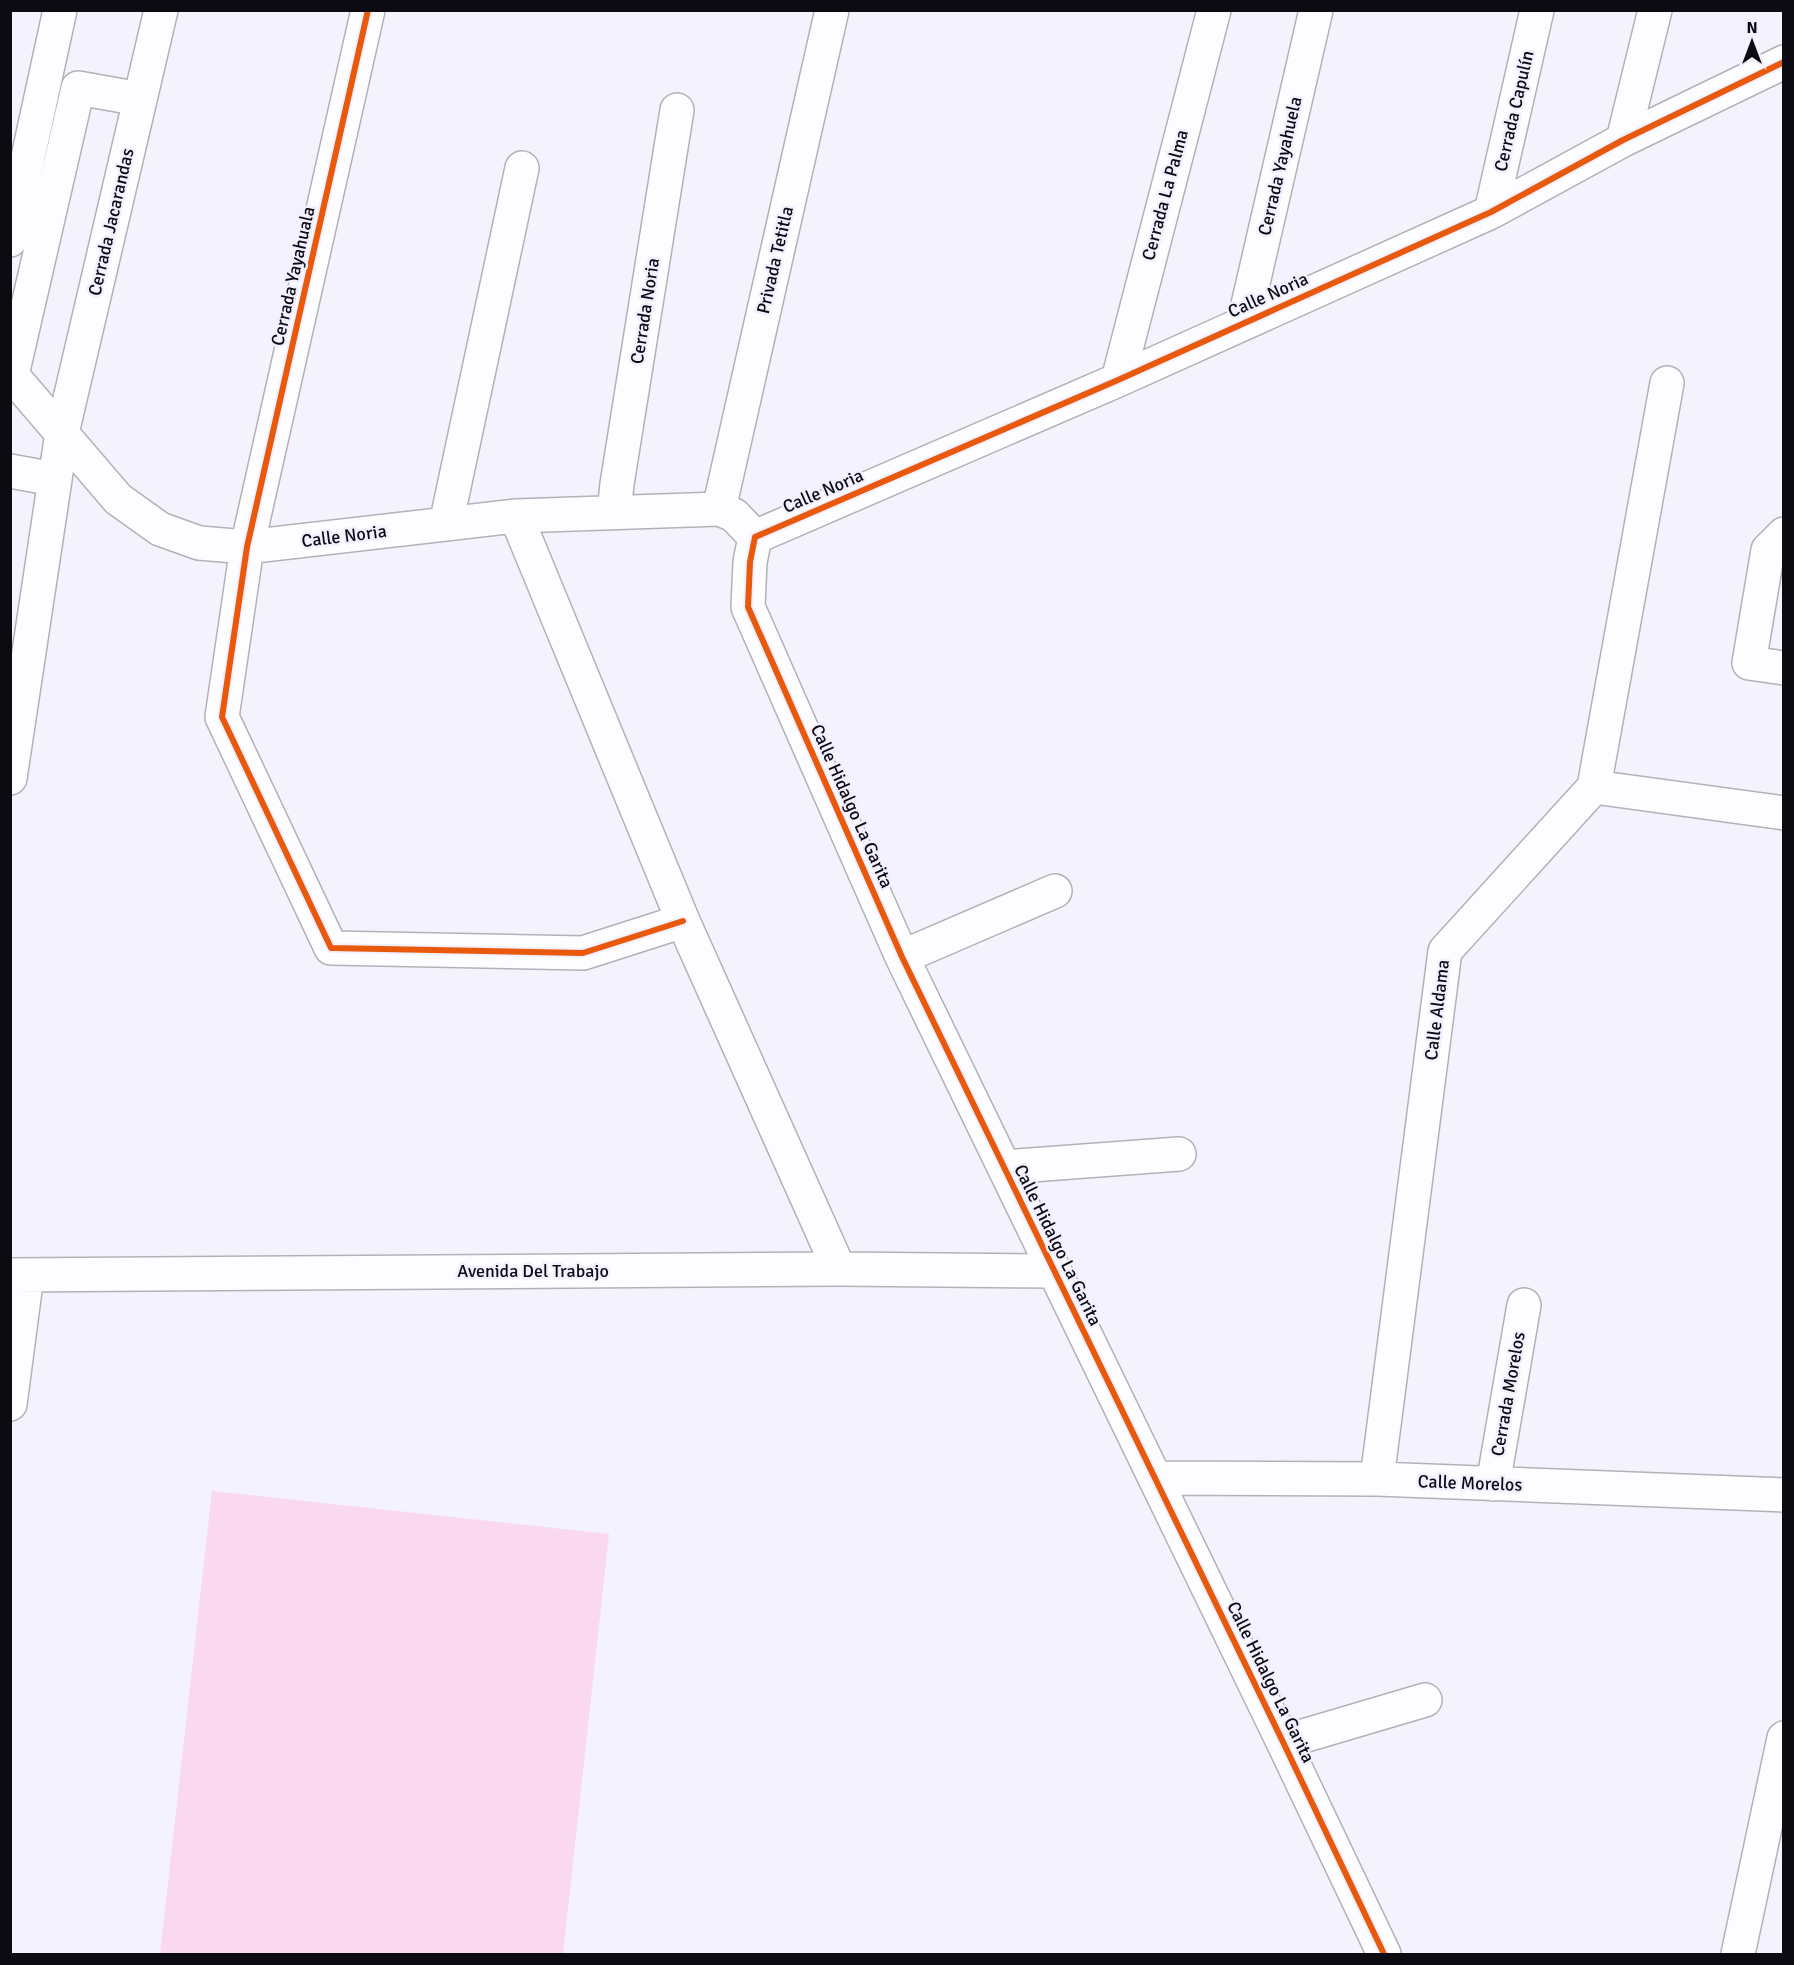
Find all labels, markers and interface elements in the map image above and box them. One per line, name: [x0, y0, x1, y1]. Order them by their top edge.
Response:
north arrow: [1722, 12, 1782, 72]
text: N: [1746, 18, 1758, 38]
street label: Cerrada Capulín: [1489, 48, 1539, 174]
street label: Cerrada Yayahuela: [1253, 94, 1307, 238]
street label: Cerrada La Palma: [1137, 127, 1193, 263]
street label: Cerrada Jacarandas: [83, 146, 139, 298]
street label: Cerrada Yayahuala: [266, 204, 320, 348]
street label: Privada Tetitla: [752, 204, 798, 316]
street label: Cerrada Noria: [626, 256, 664, 366]
street label: Calle Noria: [1224, 268, 1312, 322]
street label: Calle Noria: [779, 464, 867, 518]
street label: Calle Noria: [300, 520, 388, 552]
street label: Calle Hidalgo La Garita: [806, 721, 898, 891]
street label: Calle Aldama: [1420, 958, 1454, 1062]
street label: Calle Hidalgo La Garita: [1009, 1161, 1107, 1329]
street label: Avenida Del Trabajo: [457, 1260, 609, 1282]
street label: Cerrada Morelos: [1486, 1330, 1530, 1458]
street label: Calle Morelos: [1417, 1470, 1523, 1496]
street label: Calle Hidalgo La Garita: [1222, 1598, 1320, 1766]

